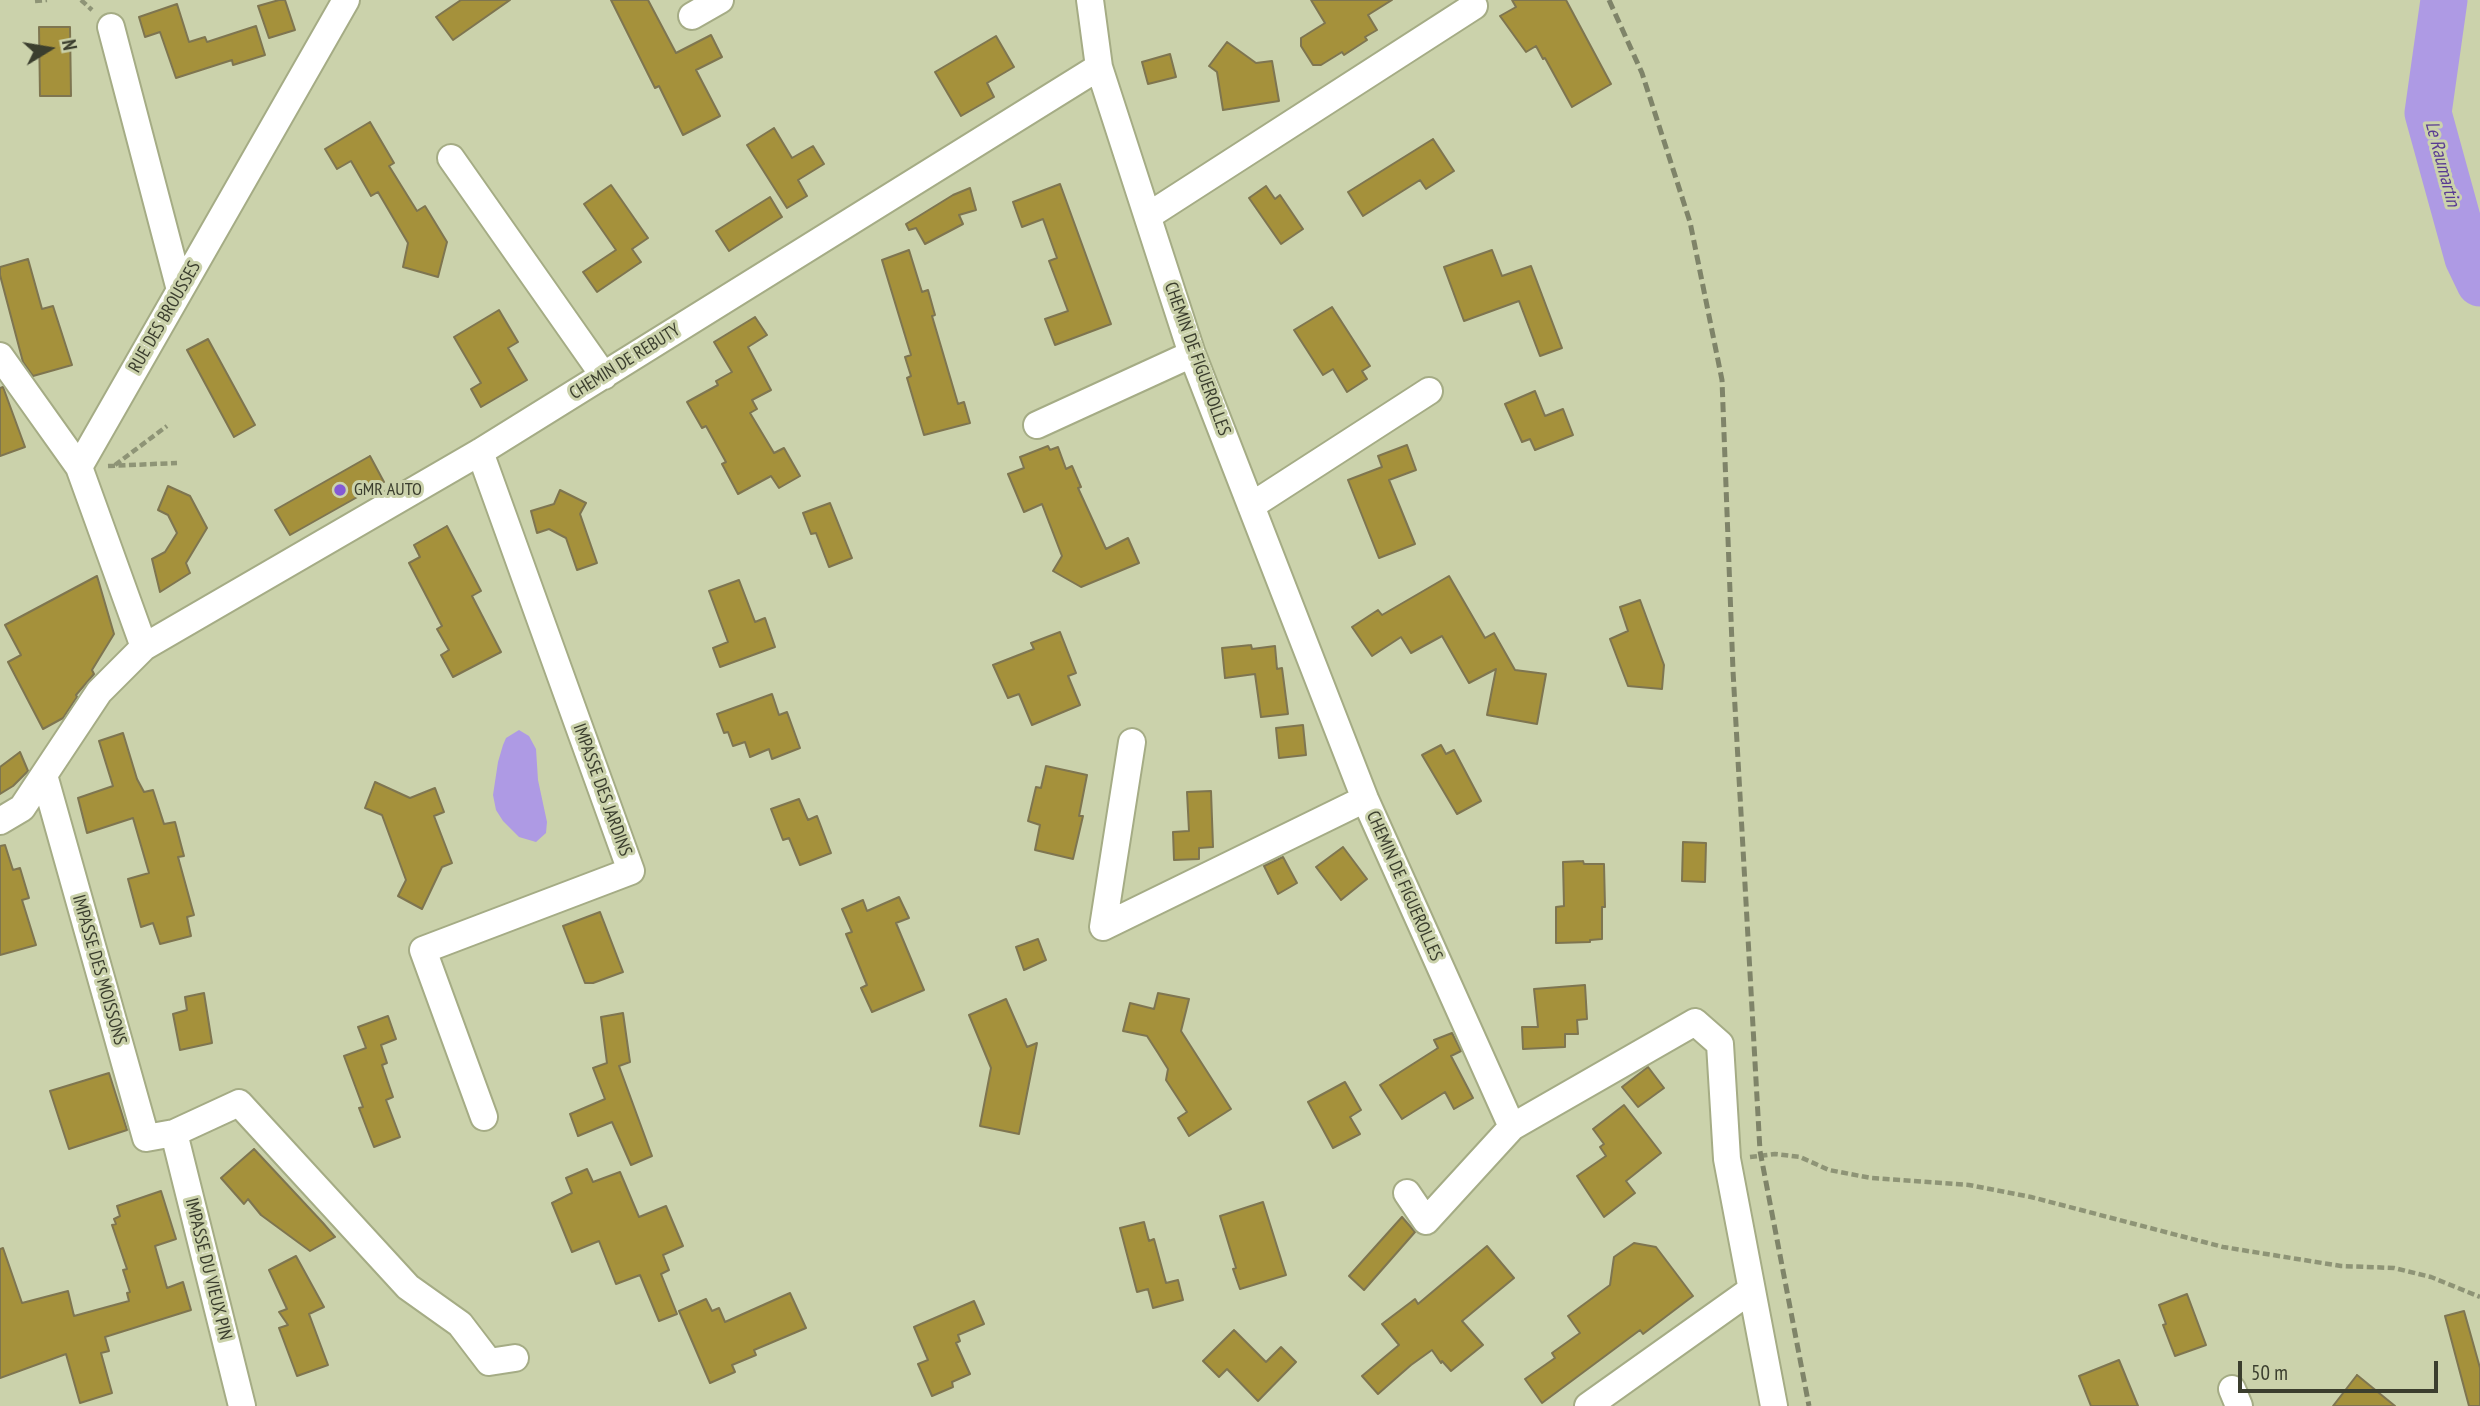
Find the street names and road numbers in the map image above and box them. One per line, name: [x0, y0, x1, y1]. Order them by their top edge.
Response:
street label: RUE DES BROUSSES: [124, 257, 206, 377]
street label: CHEMIN DE FIGUEROLLES: [1159, 279, 1235, 439]
street label: CHEMIN DE REBUTY: [566, 319, 684, 405]
street label: IMPASSE DES JARDINS: [568, 721, 636, 859]
street label: CHEMIN DE FIGUEROLLES: [1361, 808, 1447, 964]
street label: IMPASSE DES MOISSONS: [67, 892, 131, 1048]
street label: IMPASSE DU VIEUX PIN: [180, 1196, 236, 1342]

